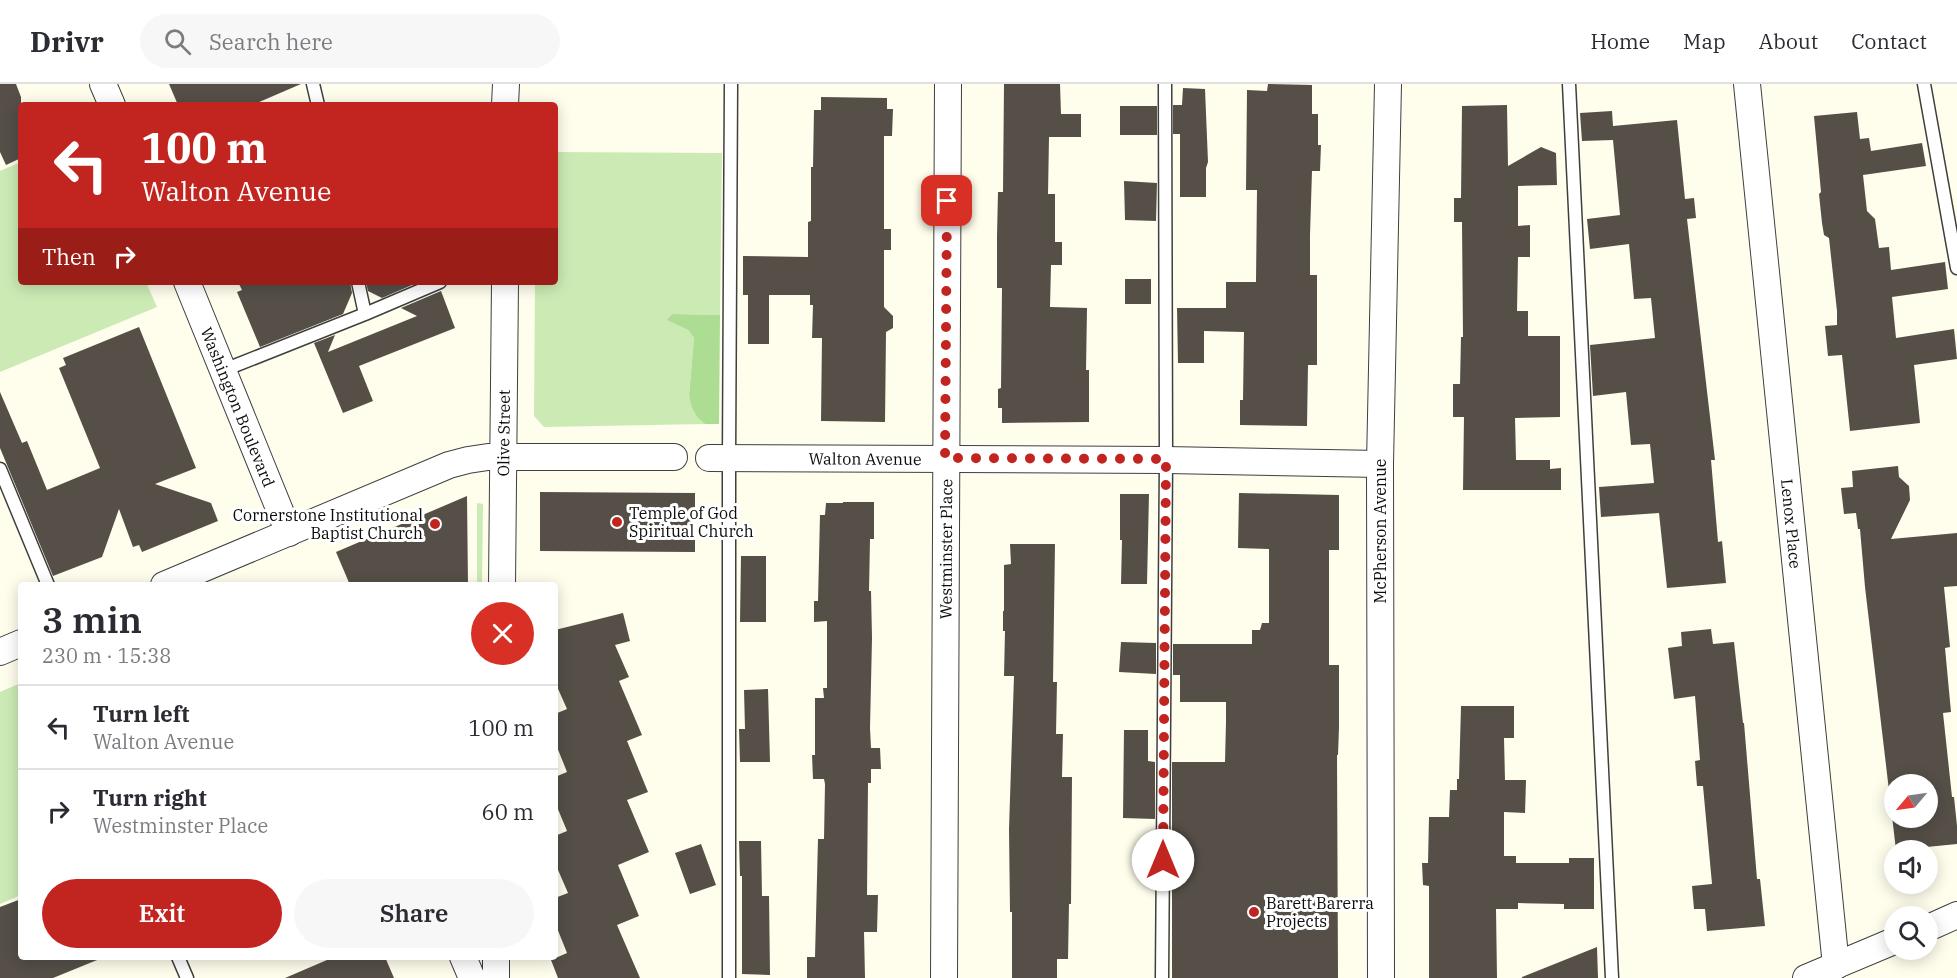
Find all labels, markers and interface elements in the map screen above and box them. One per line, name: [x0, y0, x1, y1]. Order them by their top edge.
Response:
search box: [140, 14, 560, 68]
text: Drivr: [30, 23, 104, 60]
icon: search: [161, 25, 194, 58]
text: Search here: [209, 27, 333, 56]
text: Home: [1590, 27, 1650, 55]
text: Map: [1683, 27, 1726, 55]
text: About: [1759, 27, 1818, 55]
text: Contact: [1851, 27, 1927, 55]
text: 100 m: [141, 120, 267, 175]
icon: left: [42, 126, 120, 204]
text: Walton Avenue: [141, 173, 332, 208]
pin: [921, 175, 972, 226]
icon: arrive: [930, 184, 963, 217]
icon: right: [108, 240, 141, 273]
text: Then: [42, 242, 96, 271]
street label: Washington Boulevard: [196, 324, 279, 490]
street label: Olive Street: [493, 389, 514, 477]
street label: Walton Avenue: [808, 448, 922, 469]
street label: McPherson Avenue: [1370, 459, 1390, 603]
street label: Lenox Place: [1777, 478, 1806, 570]
street label: Westminster Place: [936, 479, 956, 619]
place label: Temple of God Spiritual Church: [629, 503, 754, 541]
place label: Cornerstone Institutional Baptist Church: [233, 505, 423, 543]
marker: Temple of God Spiritual Church: [610, 515, 624, 529]
marker: Cornerstone Institutional Baptist Church: [428, 517, 442, 531]
text: 3 min: [42, 596, 142, 643]
button: close: [471, 602, 534, 665]
text: 230 m · 15:38: [42, 642, 171, 669]
text: Turn left: [93, 699, 189, 728]
icon: left: [42, 711, 75, 744]
text: 100 m: [468, 713, 534, 742]
text: Walton Avenue: [93, 728, 234, 755]
north arrow: [1884, 774, 1938, 828]
map controls: [1884, 774, 1938, 960]
text: Turn right: [93, 783, 207, 812]
icon: right: [42, 795, 75, 828]
text: 60 m: [482, 797, 534, 826]
text: Westminster Place: [93, 812, 268, 839]
position arrow: [1131, 828, 1195, 892]
button: sound: [1884, 840, 1938, 894]
button: Exit: [42, 879, 282, 948]
button: Share: [294, 879, 534, 948]
place label: Barett Barerra Projects: [1266, 893, 1374, 931]
marker: Barett Barerra Projects: [1247, 905, 1261, 919]
button: search: [1884, 906, 1938, 960]

